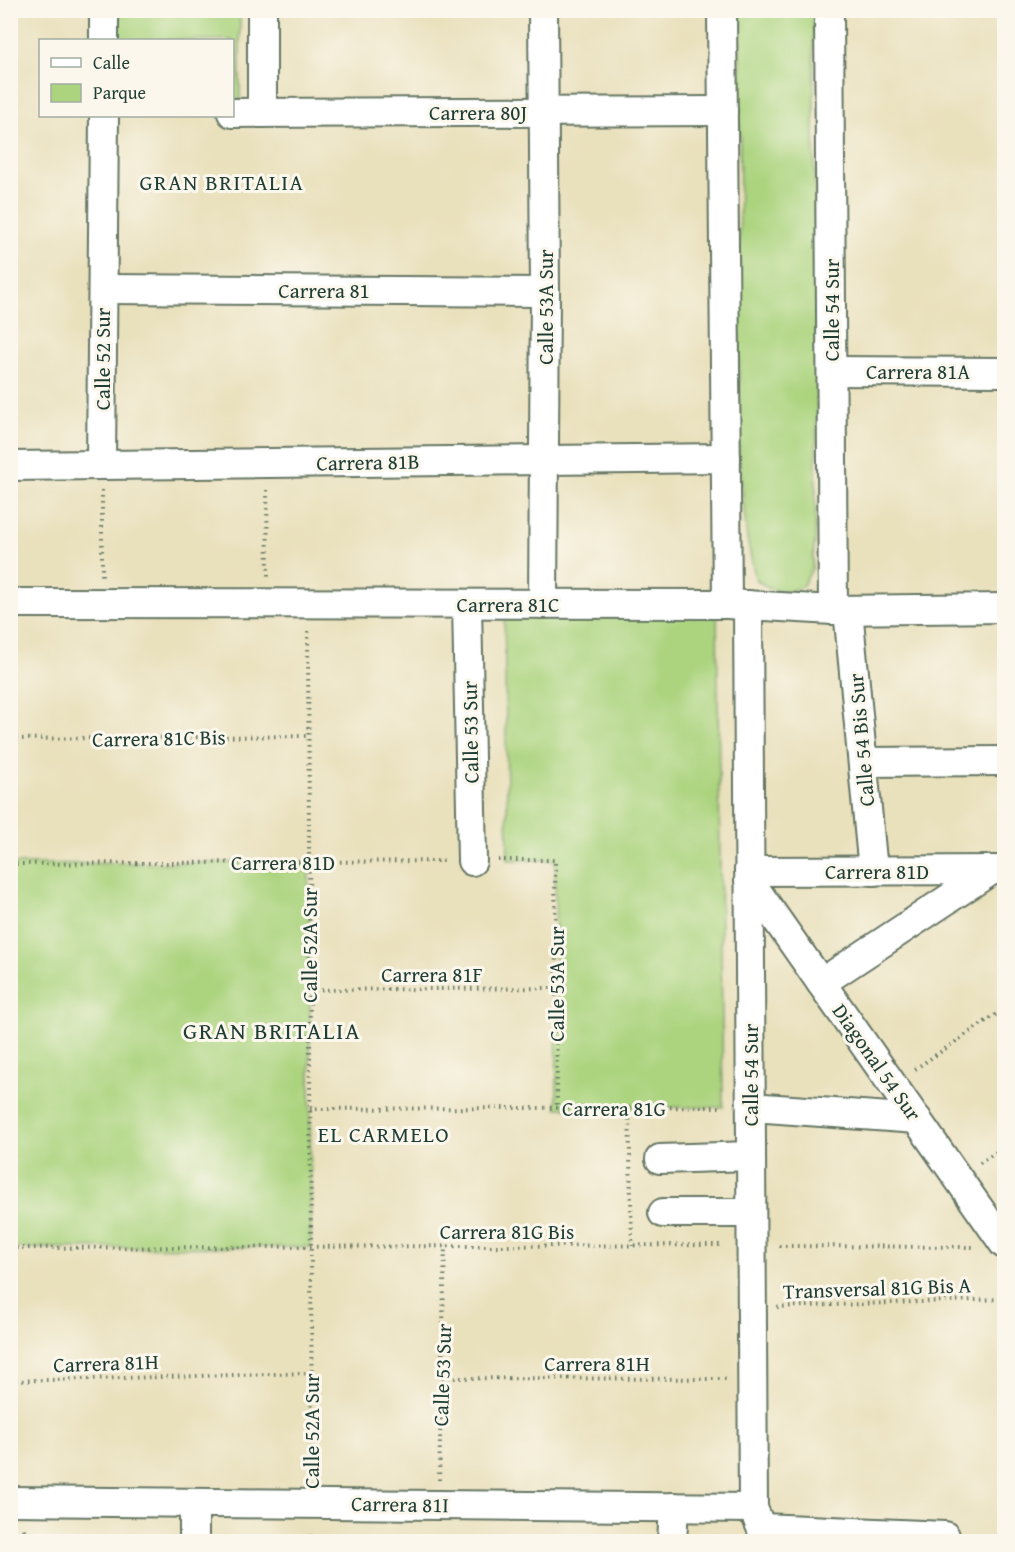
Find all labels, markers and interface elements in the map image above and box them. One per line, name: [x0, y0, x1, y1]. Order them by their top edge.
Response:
legend: [39, 39, 234, 117]
text: Calle: [93, 49, 130, 76]
text: Parque: [93, 79, 146, 106]
street label: Carrera 80J: [429, 97, 527, 128]
district label: GRAN BRITALIA: [140, 166, 304, 198]
street label: Calle 53A Sur: [530, 249, 561, 365]
street label: Calle 54 Sur: [816, 258, 847, 361]
street label: Carrera 81: [278, 275, 370, 306]
street label: Calle 52 Sur: [87, 307, 118, 410]
street label: Carrera 81A: [866, 356, 970, 387]
street label: Carrera 81B: [316, 446, 420, 478]
street label: Carrera 81C: [457, 589, 559, 620]
street label: Calle 54 Bis Sur: [840, 672, 882, 808]
street label: Calle 53 Sur: [454, 680, 486, 784]
street label: Carrera 81C Bis: [92, 721, 226, 755]
street label: Carrera 81D: [231, 847, 335, 878]
street label: Carrera 81D: [825, 856, 929, 887]
street label: Calle 52A Sur: [294, 887, 325, 1003]
street label: Calle 53A Sur: [541, 926, 572, 1042]
street label: Carrera 81F: [381, 959, 483, 990]
street label: Diagonal 54 Sur: [825, 997, 929, 1127]
district label: GRAN BRITALIA: [183, 1013, 361, 1048]
street label: Calle 54 Sur: [735, 1023, 766, 1126]
street label: Carrera 81G: [562, 1093, 666, 1124]
district label: EL CARMELO: [318, 1118, 450, 1150]
street label: Carrera 81G Bis: [440, 1216, 574, 1247]
street label: Transversal 81G Bis A: [782, 1269, 972, 1307]
street label: Calle 53 Sur: [425, 1323, 459, 1427]
street label: Carrera 81H: [53, 1346, 159, 1380]
street label: Carrera 81H: [544, 1348, 650, 1379]
street label: Calle 52A Sur: [296, 1373, 327, 1489]
street label: Carrera 81I: [351, 1488, 449, 1520]

